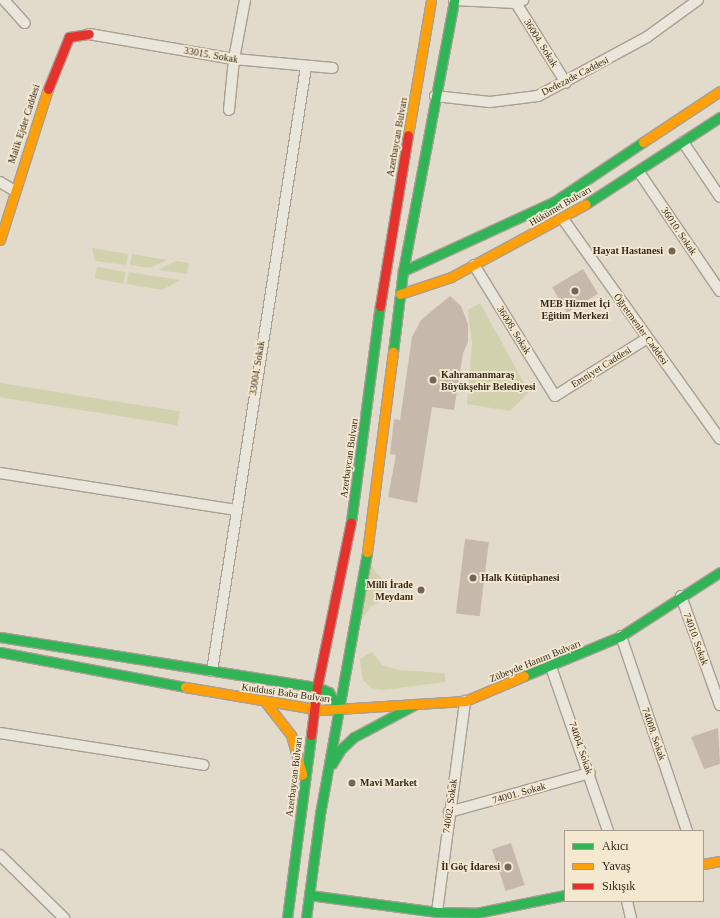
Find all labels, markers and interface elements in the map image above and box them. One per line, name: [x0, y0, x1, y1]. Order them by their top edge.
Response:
street label: 36004. Sokak: [521, 15, 561, 71]
street label: 33015. Sokak: [182, 44, 240, 66]
street label: Dedezade Caddesi: [538, 53, 612, 99]
street label: Malik Ejder Caddesi: [6, 83, 42, 165]
street label: Azerbaycan Bulvarı: [384, 96, 410, 178]
street label: Hükümet Bulvarı: [526, 183, 594, 229]
street label: 36010. Sokak: [658, 204, 700, 258]
place label: Hayat Hastanesi: [592, 245, 663, 257]
marker: Hayat Hastanesi: [666, 245, 678, 257]
marker: MEB Hizmet İçi Eğitim Merkezi: [570, 286, 580, 296]
street label: Öğretmenler Caddesi: [610, 290, 672, 368]
place label: MEB Hizmet İçi Eğitim Merkezi: [542, 297, 608, 320]
street label: 36008. Sokak: [494, 302, 534, 358]
street label: 33004. Sokak: [247, 339, 267, 397]
street label: Emniyet Caddesi: [568, 343, 634, 391]
place label: Kahramanmaraş Büyükşehir Belediyesi: [441, 368, 536, 392]
marker: Kahramanmaraş Büyükşehir Belediyesi: [428, 375, 438, 385]
street label: Azerbaycan Bulvarı: [337, 417, 361, 499]
place label: Halk Kütüphanesi: [481, 572, 557, 584]
marker: Halk Kütüphanesi: [468, 573, 478, 583]
place label: Millî İrade Meydanı: [370, 578, 413, 602]
marker: Millî İrade Meydanı: [416, 585, 426, 595]
street label: 74010. Sokak: [681, 610, 711, 668]
street label: Zübeyde Hanım Bulvarı: [488, 637, 582, 685]
street label: Kuddusi Baba Bulvarı: [241, 681, 331, 705]
street label: 74008. Sokak: [639, 705, 669, 763]
street label: 74004. Sokak: [566, 719, 596, 777]
street label: Azerbaycan Bulvarı: [283, 736, 305, 818]
place label: Mavi Market: [360, 777, 414, 789]
street label: 74002. Sokak: [440, 777, 460, 835]
marker: Mavi Market: [347, 778, 357, 788]
street label: 74001. Sokak: [490, 779, 548, 807]
legend: [564, 830, 704, 902]
text: Akıcı: [602, 839, 629, 853]
text: Yavaş: [602, 859, 631, 873]
place label: İl Göç İdaresi: [445, 861, 500, 873]
marker: İl Göç İdaresi: [503, 862, 513, 872]
text: Sıkışık: [602, 879, 635, 893]

